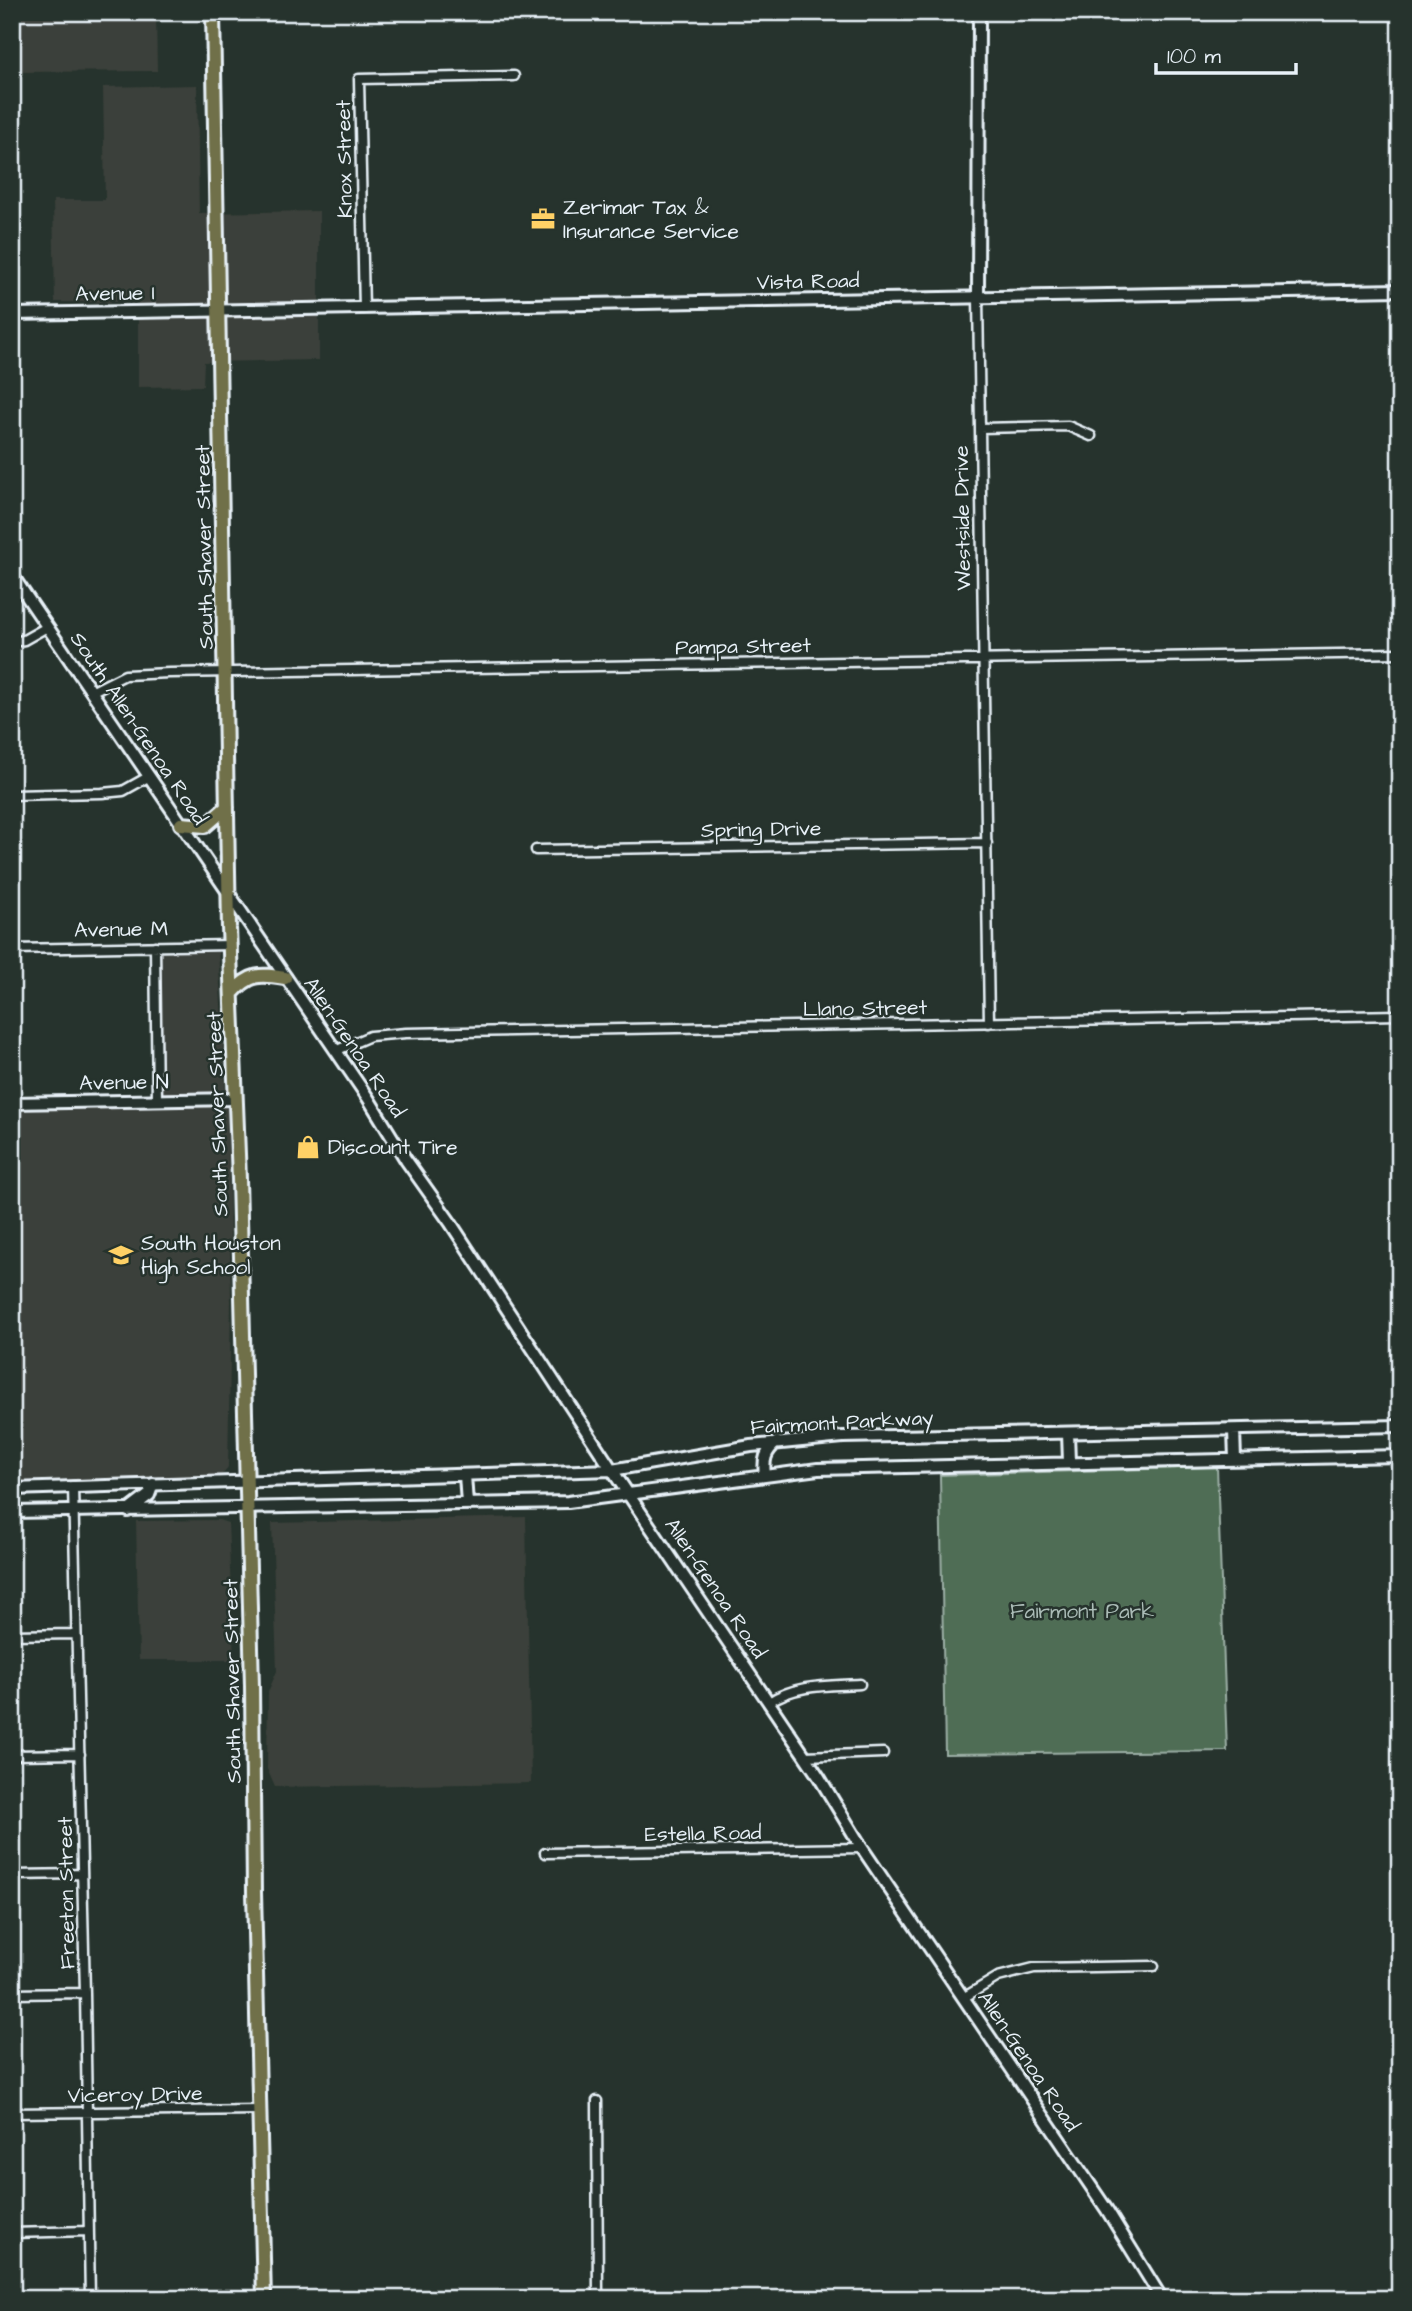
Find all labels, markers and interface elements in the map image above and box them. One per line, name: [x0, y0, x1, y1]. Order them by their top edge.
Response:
scale bar: [1156, 32, 1296, 76]
text: 100 m: [1167, 42, 1222, 71]
street label: Knox Street: [329, 99, 360, 218]
place label: Zerimar Tax & Insurance Service: [563, 193, 739, 246]
office icon: Zerimar Tax & Insurance Service: [529, 205, 557, 233]
street label: Vista Road: [756, 266, 860, 297]
street label: Avenue I: [75, 278, 155, 309]
street label: South Shaver Street: [188, 444, 221, 650]
street label: Westside Drive: [947, 445, 978, 591]
street label: South Allen-Genoa Road: [63, 626, 214, 831]
street label: Pampa Street: [675, 631, 812, 663]
street label: Spring Drive: [701, 814, 821, 847]
street label: Avenue M: [74, 914, 168, 945]
street label: Allen-Genoa Road: [297, 971, 413, 1124]
street label: Llano Street: [803, 993, 928, 1024]
street label: South Shaver Street: [199, 1011, 236, 1217]
street label: Avenue N: [79, 1067, 169, 1098]
shop icon: Discount Tire: [294, 1133, 322, 1161]
place label: Discount Tire: [328, 1133, 458, 1162]
place label: South Houston High School: [141, 1229, 281, 1284]
school or university icon: South Houston High School: [107, 1241, 135, 1269]
street label: Fairmont Parkway: [750, 1403, 935, 1444]
street label: Allen-Genoa Road: [658, 1512, 774, 1665]
street label: South Shaver Street: [216, 1578, 249, 1784]
park label: Fairmont Park: [1010, 1597, 1154, 1626]
street label: Freeton Street: [51, 1816, 82, 1970]
street label: Estella Road: [644, 1818, 762, 1849]
street label: Allen-Genoa Road: [971, 1985, 1087, 2138]
street label: Viceroy Drive: [67, 2079, 203, 2112]

